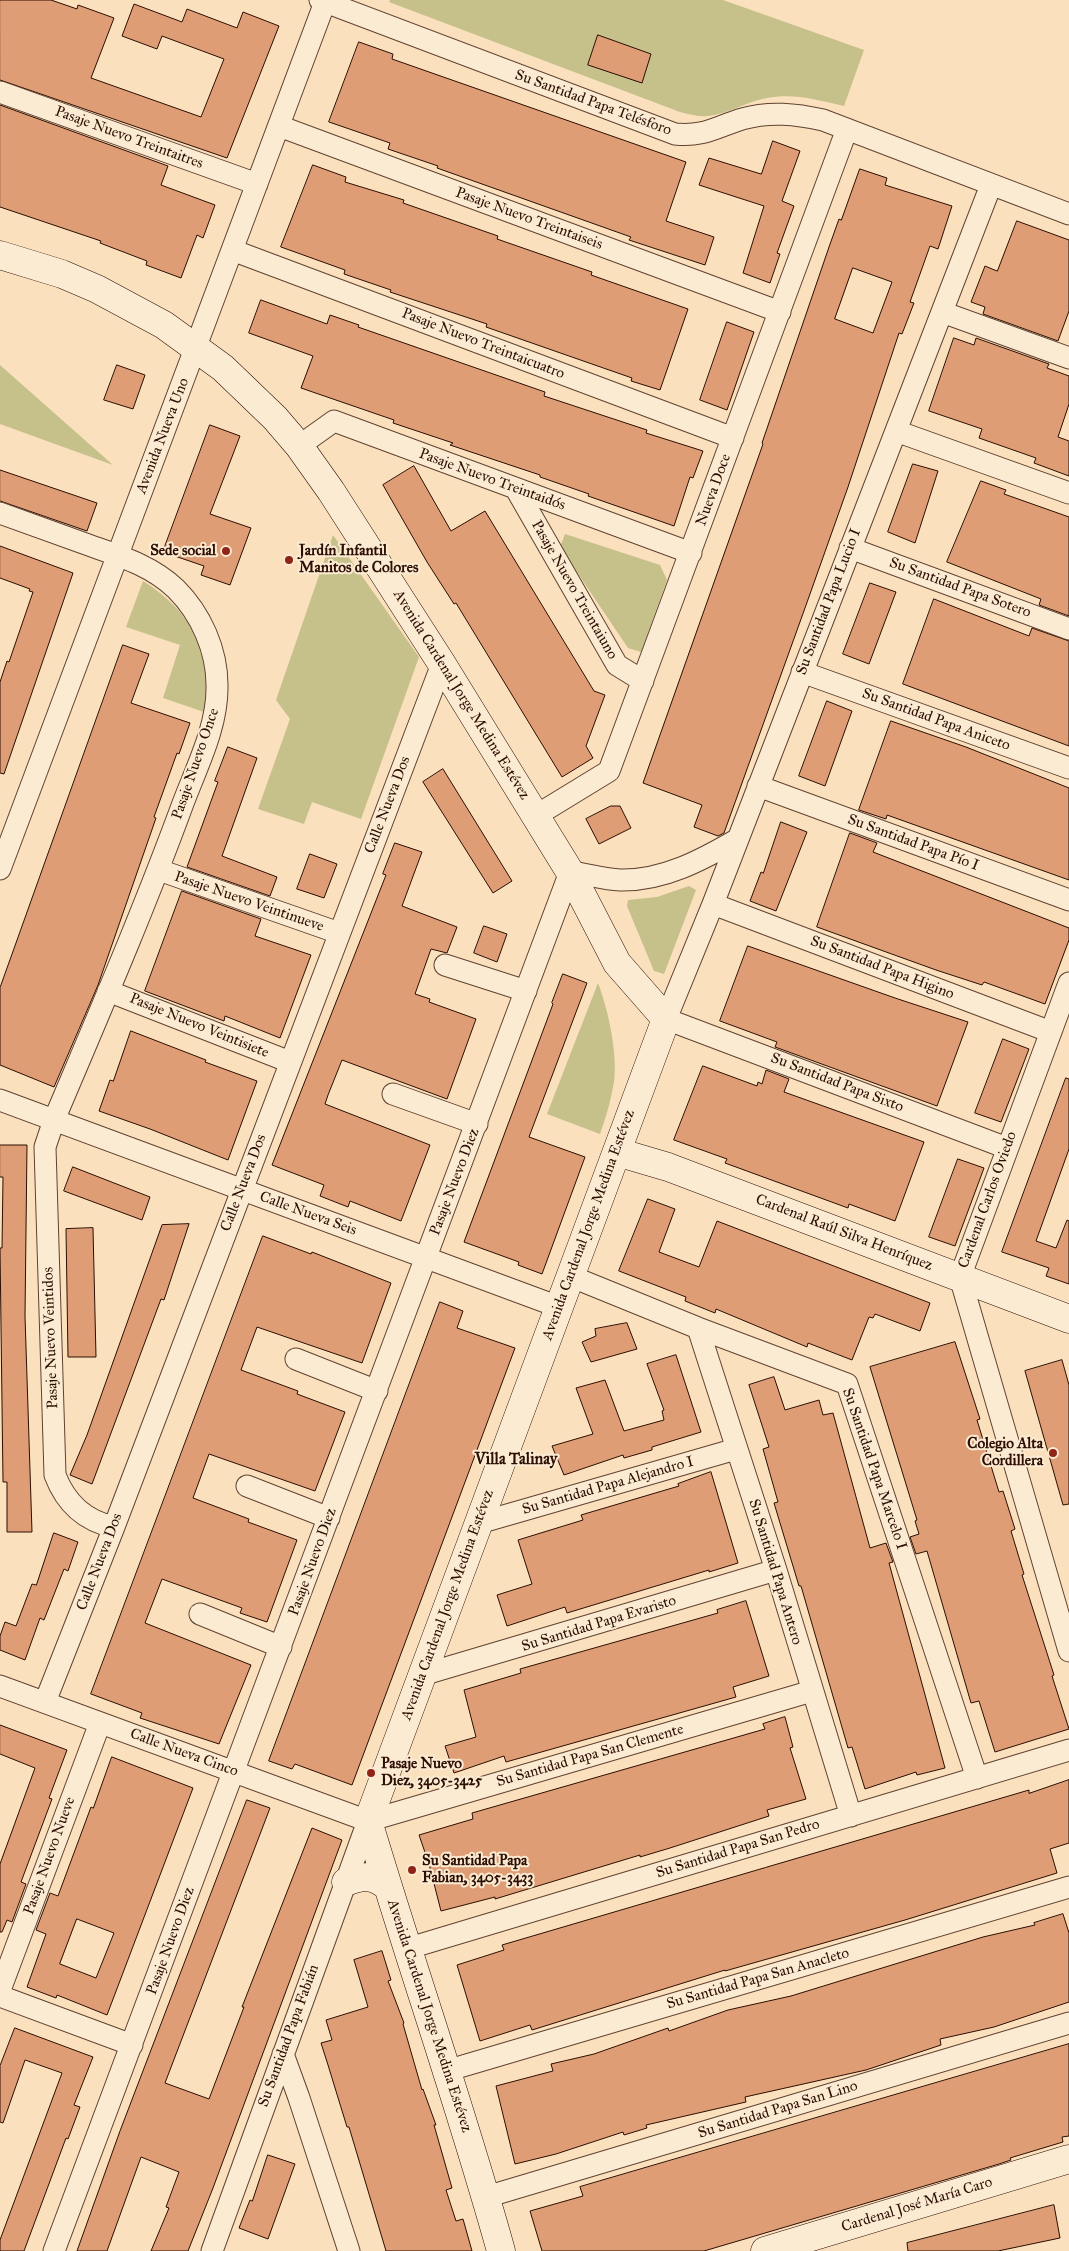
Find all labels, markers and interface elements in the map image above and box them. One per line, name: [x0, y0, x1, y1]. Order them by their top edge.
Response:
street label: Su Santidad Papa Telésforo: [512, 66, 674, 140]
street label: Pasaje Nuevo Treintaitres: [52, 103, 206, 173]
street label: Pasaje Nuevo Treintaiseis: [453, 184, 605, 254]
street label: Pasaje Nuevo Treintaicuatro: [399, 305, 567, 383]
street label: Avenida Nueva Uno: [133, 375, 193, 497]
street label: Pasaje Nuevo Treintaidós: [416, 445, 568, 515]
street label: Nueva Doce: [693, 451, 735, 529]
street label: Pasaje Nuevo Treintaiuno: [527, 517, 621, 663]
street label: Su Santidad Papa Lucio I: [793, 526, 865, 678]
place label: Sede social: [150, 542, 216, 560]
place label: Jardín Infantil Manitos de Colores: [299, 542, 418, 577]
marker: Sede social: [220, 545, 232, 557]
marker: Jardín Infantil Manitos de Colores: [283, 554, 295, 566]
street label: Su Santidad Papa Sotero: [887, 554, 1033, 622]
street label: Avenida Cardenal Jorge Medina Estévez: [389, 587, 533, 803]
street label: Su Santidad Papa Aniceto: [859, 685, 1013, 755]
street label: Pasaje Nuevo Once: [169, 706, 223, 822]
street label: Calle Nueva Dos: [361, 754, 415, 856]
street label: Su Santidad Papa Pío I: [845, 811, 981, 875]
street label: Pasaje Nuevo Veintinueve: [172, 868, 326, 936]
street label: Su Santidad Papa Higino: [808, 932, 956, 1004]
street label: Pasaje Nuevo Veintisiete: [127, 990, 271, 1062]
street label: Su Santidad Papa Sixto: [768, 1049, 906, 1117]
street label: Avenida Cardenal Jorge Medina Estévez: [539, 1107, 639, 1343]
street label: Pasaje Nuevo Diez: [426, 1126, 484, 1238]
street label: Cardenal Carlos Oviedo: [955, 1129, 1021, 1271]
street label: Calle Nueva Dos: [217, 1132, 271, 1234]
street label: Calle Nueva Seis: [257, 1188, 359, 1240]
street label: Cardenal Raúl Silva Henríquez: [753, 1191, 935, 1275]
street label: Pasaje Nuevo Veintidos: [40, 1267, 62, 1409]
street label: Su Santidad Papa Marcelo I: [838, 1386, 910, 1552]
place label: Colegio Alta Cordillera: [967, 1435, 1043, 1470]
marker: Colegio Alta Cordillera: [1047, 1447, 1059, 1459]
district label: Villa Talinay: [475, 1450, 557, 1470]
street label: Su Santidad Papa Alejandro I: [520, 1453, 696, 1519]
street label: Avenida Cardenal Jorge Medina Estévez: [398, 1487, 498, 1723]
street label: Su Santidad Papa Antero: [744, 1497, 806, 1647]
street label: Pasaje Nuevo Diez: [285, 1506, 341, 1618]
street label: Calle Nueva Dos: [73, 1511, 127, 1613]
street label: Su Santidad Papa Evaristo: [520, 1592, 678, 1656]
street label: Su Santidad Papa San Clemente: [494, 1721, 686, 1791]
street label: Calle Nueva Cinco: [127, 1725, 241, 1781]
place label: Pasaje Nuevo Diez, 3405-3425: [381, 1755, 482, 1790]
marker: Pasaje Nuevo Diez, 3405-3425: [365, 1767, 377, 1779]
street label: Pasaje Nuevo Nueve: [20, 1795, 80, 1917]
street label: Su Santidad Papa San Pedro: [654, 1816, 822, 1882]
place label: Su Santidad Papa Fabian, 3405-3433: [422, 1852, 533, 1887]
marker: Su Santidad Papa Fabian, 3405-3433: [406, 1864, 418, 1876]
street label: Pasaje Nuevo Diez: [143, 1885, 199, 1997]
street label: Avenida Cardenal Jorge Medina Estévez: [383, 1897, 475, 2135]
street label: Su Santidad Papa San Anacleto: [665, 1944, 851, 2014]
street label: Su Santidad Papa Fabián: [255, 1962, 323, 2110]
street label: Su Santidad Papa San Lino: [696, 2077, 860, 2143]
street label: Cardenal José María Caro: [839, 2173, 995, 2237]

